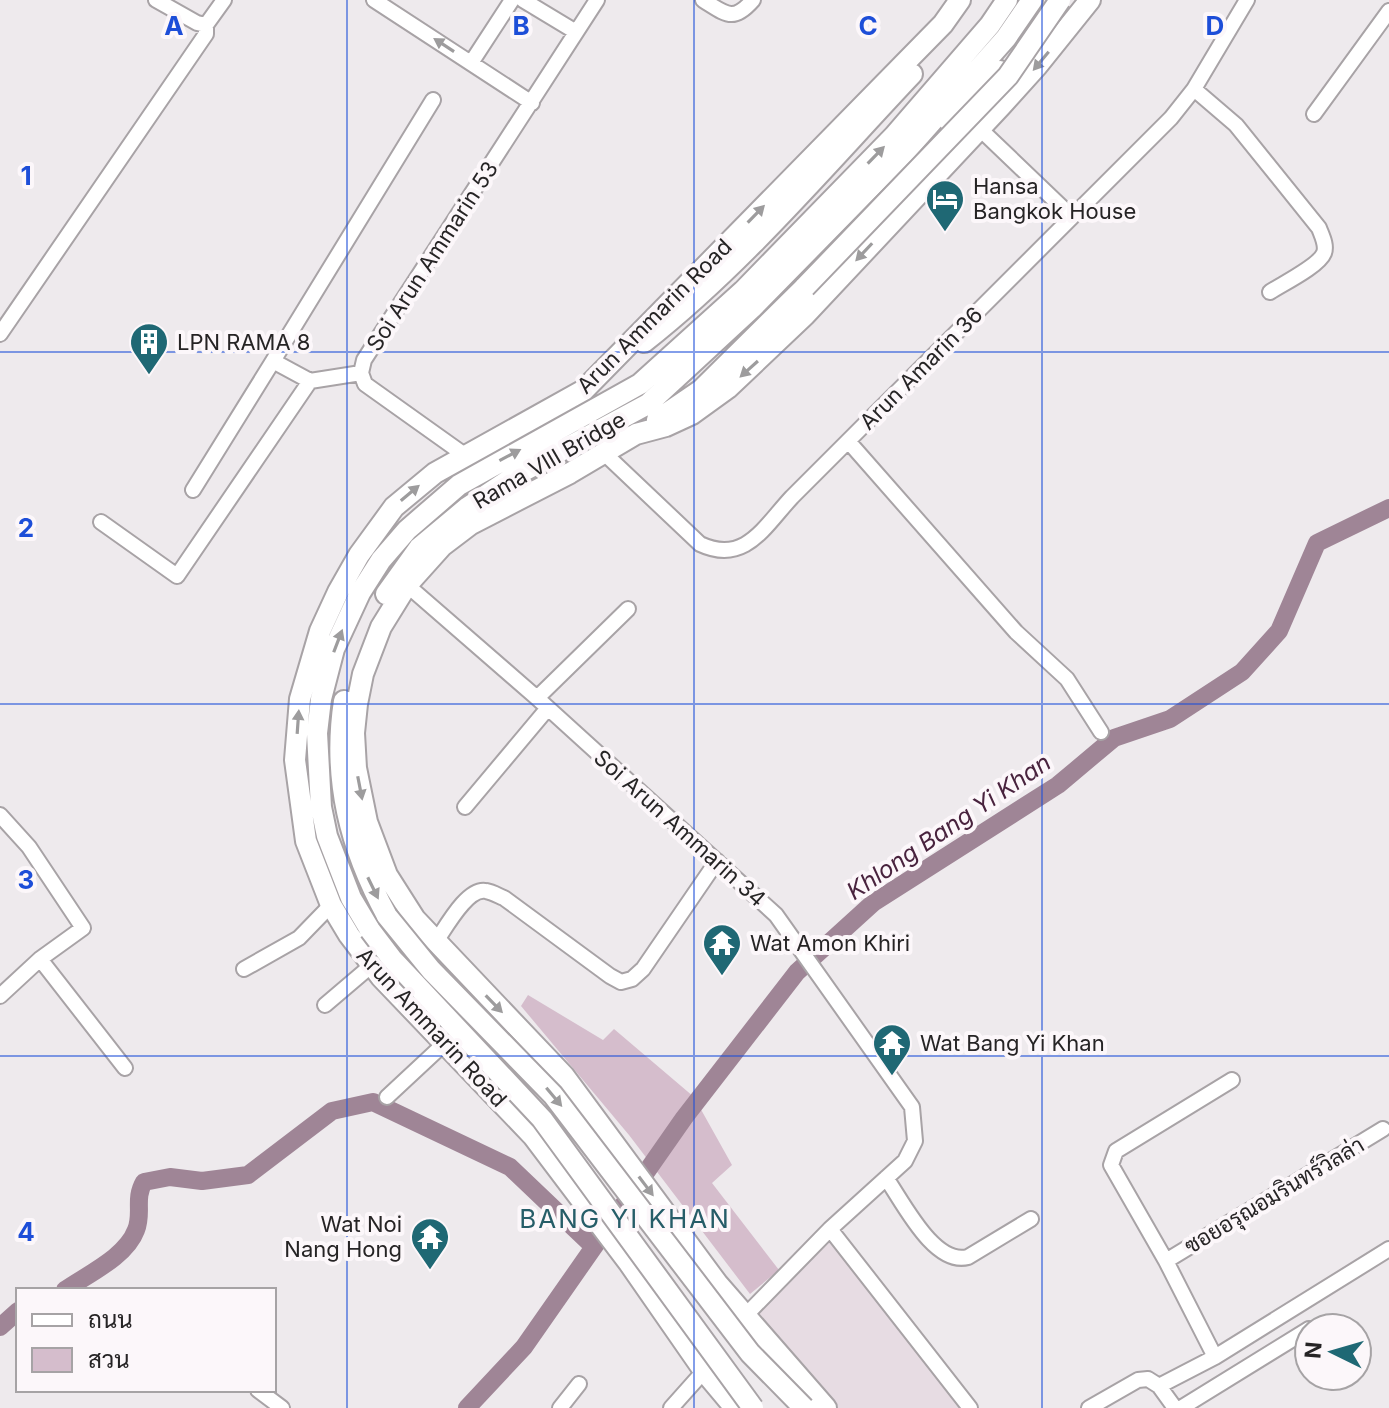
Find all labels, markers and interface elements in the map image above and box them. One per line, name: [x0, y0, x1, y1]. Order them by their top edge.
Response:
text: A: [164, 10, 184, 41]
text: B: [512, 10, 530, 41]
text: C: [858, 10, 878, 41]
text: D: [1206, 10, 1224, 41]
one-way arrow: [433, 38, 454, 53]
one-way arrow: [1033, 51, 1050, 71]
one-way arrow: [866, 146, 884, 165]
street label: Soi Arun Ammarin 53: [361, 156, 503, 356]
text: 1: [20, 160, 32, 191]
place label: Hansa Bangkok House: [973, 173, 1136, 224]
hotel icon: Hansa Bangkok House: [924, 178, 966, 233]
one-way arrow: [746, 205, 765, 224]
street label: Arun Ammarin Road: [571, 233, 737, 399]
one-way arrow: [856, 242, 874, 261]
street label: Arun Amarin 36: [854, 301, 988, 435]
building icon: LPN RAMA 8: [128, 321, 170, 376]
place label: LPN RAMA 8: [177, 329, 310, 355]
one-way arrow: [739, 360, 759, 378]
street label: Rama VIII Bridge: [468, 406, 630, 514]
one-way arrow: [499, 449, 522, 462]
one-way arrow: [400, 485, 420, 502]
text: 2: [18, 512, 34, 543]
one-way arrow: [332, 629, 345, 653]
one-way arrow: [292, 709, 305, 734]
street label: Soi Arun Ammarin 34: [589, 744, 771, 912]
water label: Khlong Bang Yi Khan: [841, 748, 1056, 906]
one-way arrow: [354, 775, 366, 800]
text: 3: [18, 864, 34, 895]
one-way arrow: [366, 876, 380, 899]
temple icon: Wat Amon Khiri: [701, 922, 743, 977]
place label: Wat Amon Khiri: [750, 930, 910, 956]
street label: Arun Ammarin Road: [352, 942, 512, 1112]
one-way arrow: [484, 994, 503, 1013]
temple icon: Wat Bang Yi Khan: [871, 1022, 913, 1077]
place label: Wat Bang Yi Khan: [920, 1030, 1105, 1056]
one-way arrow: [545, 1087, 562, 1107]
street label: ซอยอรุณอมรินทร์วิลล่า: [1179, 1130, 1370, 1261]
one-way arrow: [637, 1176, 653, 1196]
district label: BANG YI KHAN: [519, 1203, 731, 1234]
place label: Wat Noi Nang Hong: [284, 1211, 402, 1262]
text: 4: [17, 1216, 35, 1247]
temple icon: Wat Noi Nang Hong: [409, 1216, 451, 1271]
legend: [16, 1288, 276, 1392]
text: ถนน: [88, 1305, 133, 1334]
north arrow: [1293, 1312, 1373, 1392]
text: N: [1299, 1341, 1327, 1360]
text: สวน: [88, 1345, 130, 1374]

